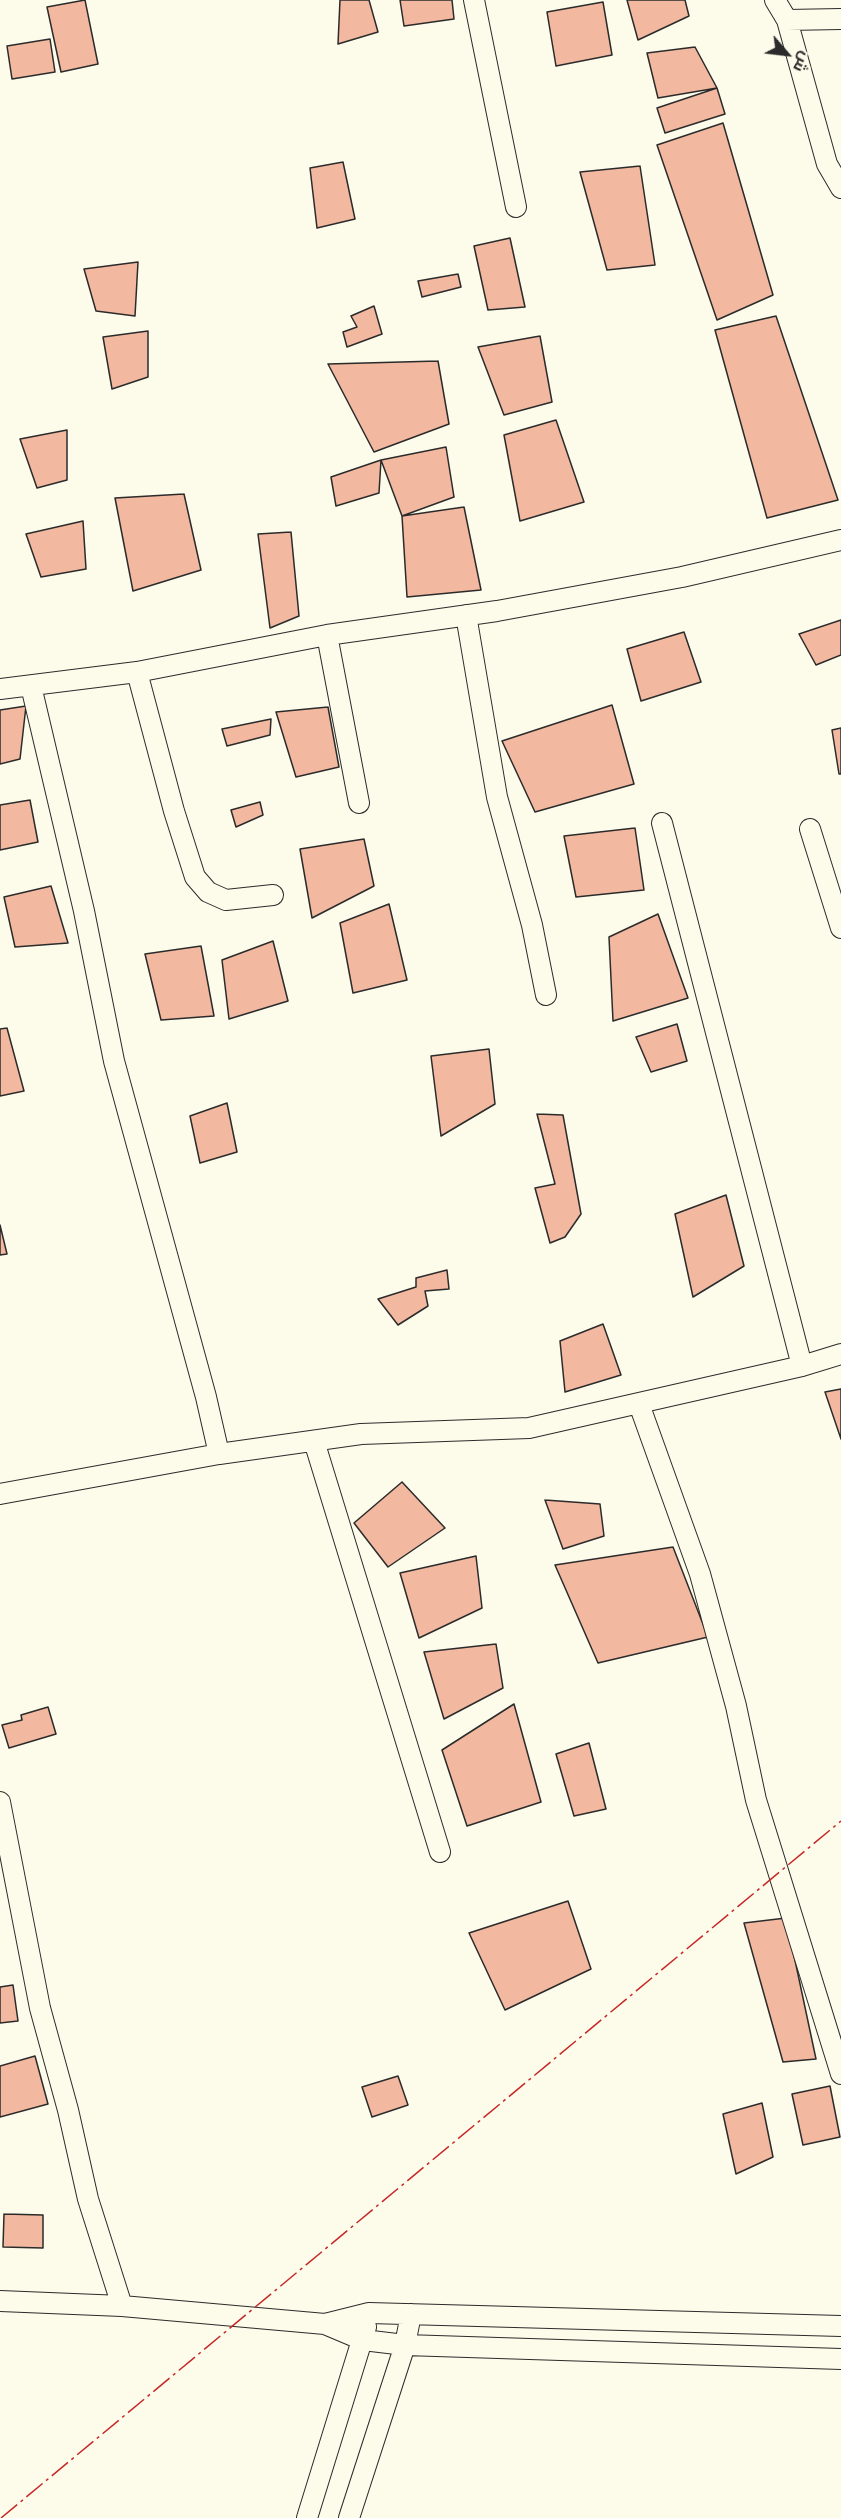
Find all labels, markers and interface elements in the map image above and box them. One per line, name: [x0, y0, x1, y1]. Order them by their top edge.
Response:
north arrow: [757, 24, 817, 84]
text: ش: [790, 49, 817, 76]

